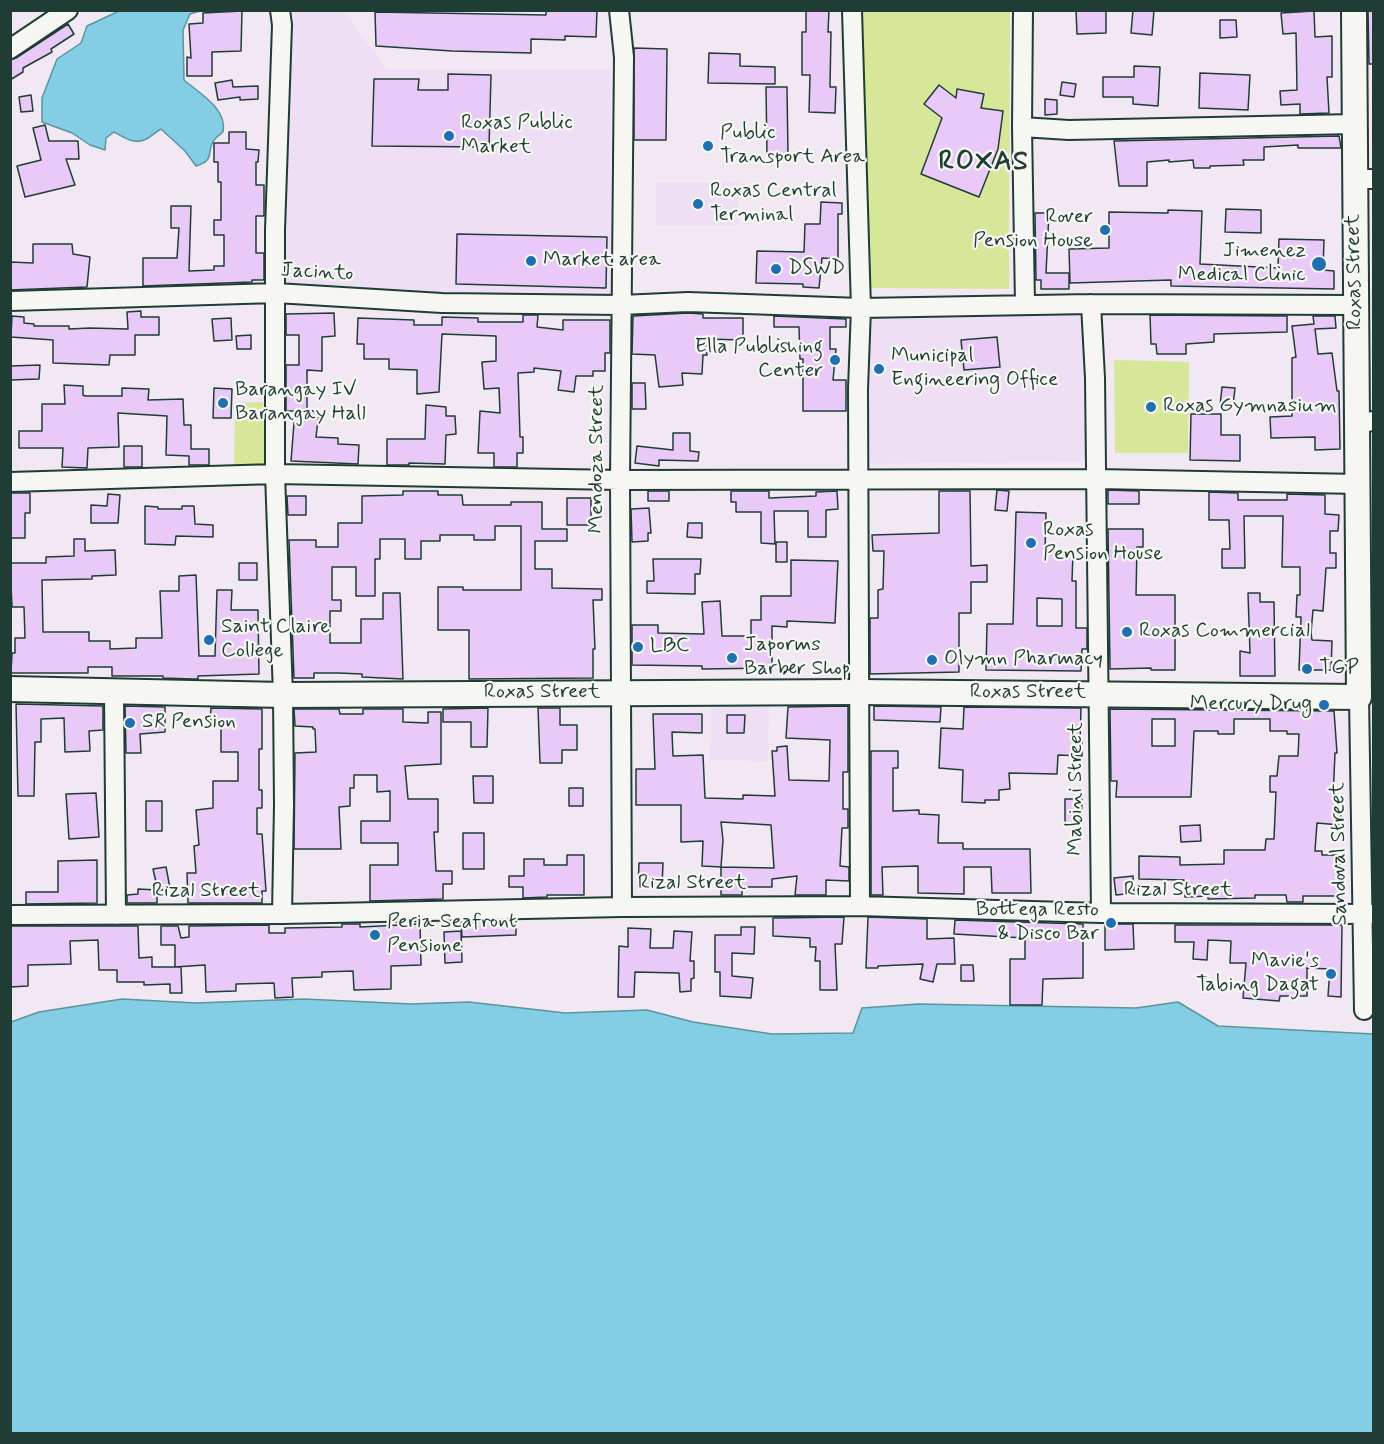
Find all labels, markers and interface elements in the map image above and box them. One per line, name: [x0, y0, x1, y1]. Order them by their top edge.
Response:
place label: Roxas Public Market: [461, 111, 573, 161]
place label: Public Transport Area: [720, 121, 865, 171]
marker: Roxas Public Market: [442, 129, 456, 143]
marker: Public Transport Area: [701, 139, 715, 153]
district label: ROXAS: [937, 147, 1031, 179]
place label: Roxas Central Terminal: [710, 179, 837, 229]
marker: Roxas Central Terminal: [691, 197, 705, 211]
place label: Rover Pension House: [973, 205, 1093, 255]
street label: Roxas Street: [1341, 214, 1369, 330]
marker: Rover Pension House: [1098, 223, 1112, 237]
place label: Jimenez Medical Clinic: [1178, 239, 1306, 289]
place label: Market area: [543, 248, 661, 274]
marker: Market area: [524, 254, 538, 268]
marker: Jimenez Medical Clinic: [1310, 255, 1328, 273]
place label: DSWD: [788, 256, 845, 282]
street label: Jacinto: [280, 259, 354, 287]
marker: DSWD: [769, 262, 783, 276]
place label: Ella Publishing Center: [695, 335, 823, 385]
place label: Municipal Engineering Office: [891, 344, 1058, 394]
marker: Ella Publishing Center: [828, 353, 842, 367]
marker: Municipal Engineering Office: [872, 362, 886, 376]
place label: Barangay IV Barangay Hall: [235, 378, 366, 428]
street label: Mendoza Street: [585, 385, 611, 533]
place label: Roxas Gymnasium: [1163, 394, 1337, 420]
marker: Barangay IV Barangay Hall: [216, 396, 230, 410]
marker: Roxas Gymnasium: [1144, 400, 1158, 414]
place label: Roxas Pension House: [1043, 518, 1163, 568]
marker: Roxas Pension House: [1024, 536, 1038, 550]
place label: Saint Claire College: [221, 615, 330, 665]
place label: Roxas Commercial: [1139, 619, 1310, 645]
marker: Roxas Commercial: [1120, 625, 1134, 639]
marker: Saint Claire College: [202, 633, 216, 647]
place label: Japorms Barber Shop: [744, 633, 850, 683]
place label: LBC: [650, 634, 689, 660]
marker: LBC: [631, 640, 645, 654]
place label: Olymn Pharmacy: [944, 647, 1103, 673]
marker: Japorms Barber Shop: [725, 651, 739, 665]
marker: Olymn Pharmacy: [925, 653, 939, 667]
place label: TGP: [1319, 656, 1359, 682]
marker: TGP: [1300, 662, 1314, 676]
street label: Roxas Street: [484, 680, 600, 706]
street label: Roxas Street: [970, 680, 1086, 706]
place label: Mercury Drug: [1190, 692, 1312, 718]
marker: Mercury Drug: [1317, 698, 1331, 712]
place label: SR Pension: [142, 710, 236, 736]
marker: SR Pension: [123, 716, 137, 730]
street label: Mabini Street: [1064, 722, 1090, 856]
street label: Sandoval Street: [1326, 782, 1354, 926]
street label: Rizal Street: [638, 871, 746, 897]
street label: Rizal Street: [1124, 878, 1232, 904]
street label: Rizal Street: [152, 879, 260, 905]
place label: Bottega Resto & Disco Bar: [976, 898, 1099, 948]
place label: Peria Seafront Pensione: [387, 910, 517, 960]
marker: Bottega Resto & Disco Bar: [1104, 916, 1118, 930]
marker: Peria Seafront Pensione: [368, 928, 382, 942]
place label: Mavie's Tabing Dagat: [1196, 949, 1319, 999]
marker: Mavie's Tabing Dagat: [1324, 967, 1338, 981]

